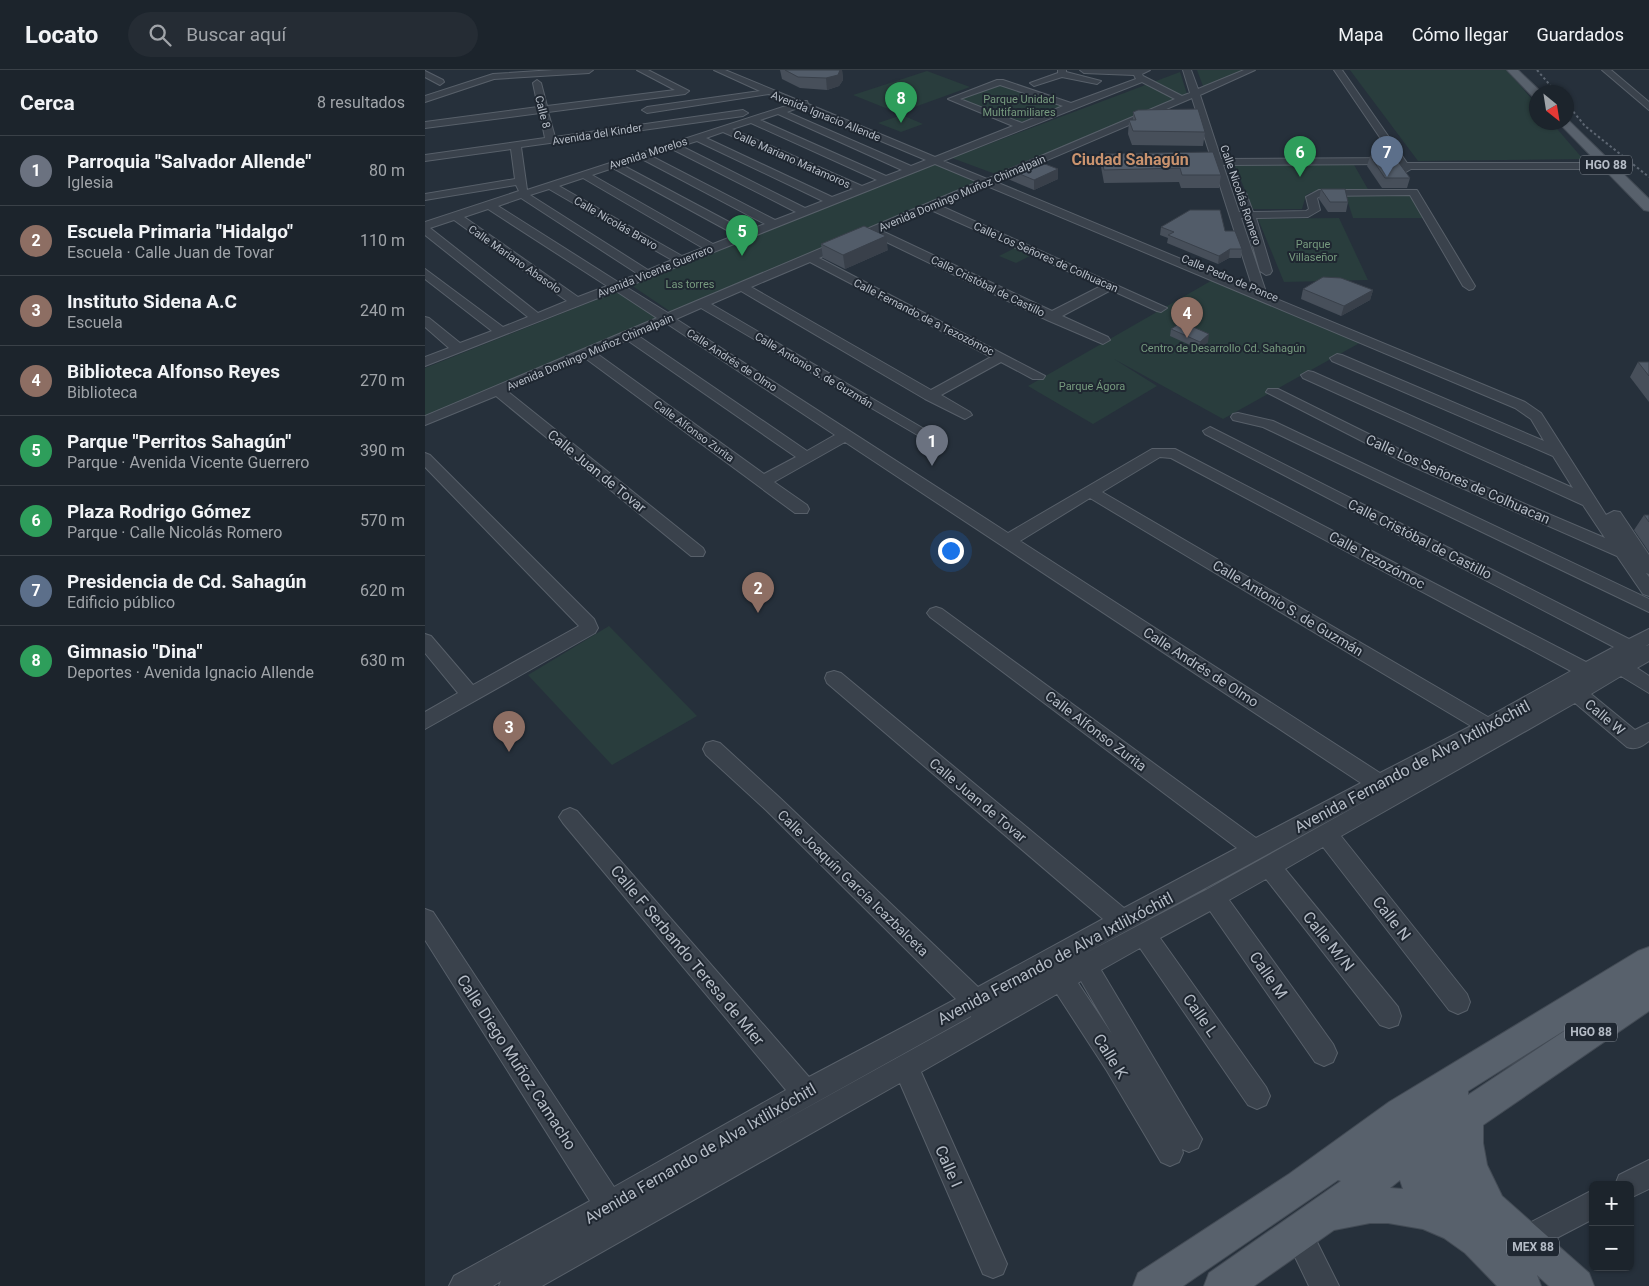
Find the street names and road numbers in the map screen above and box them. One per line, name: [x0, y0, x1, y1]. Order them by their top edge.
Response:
street label: Avenida Ignacio Allende: [769, 89, 883, 144]
street label: Calle 8: [532, 94, 553, 130]
street label: Avenida del Kinder: [551, 121, 643, 148]
street label: Calle Mariano Matamoros: [731, 128, 853, 191]
street label: Avenida Morelos: [607, 135, 689, 172]
street label: Calle Nicolás Romero: [1217, 143, 1264, 247]
street label: Avenida Domingo Muñoz Chimalpain: [877, 152, 1048, 235]
road number: HGO 88: [1580, 156, 1632, 174]
street label: Calle Nicolás Bravo: [572, 194, 660, 253]
street label: Calle Los Señores de Colhuacan: [971, 220, 1120, 295]
street label: Calle Mariano Abasolo: [466, 222, 564, 296]
street label: Avenida Vicente Guerrero: [595, 242, 715, 301]
street label: Calle Pedro de Ponce: [1179, 252, 1280, 305]
street label: Calle Cristóbal de Castillo: [929, 253, 1047, 320]
street label: Calle Fernando de a Tezozómoc: [851, 276, 996, 359]
street label: Avenida Domingo Muñoz Chimalpain: [505, 311, 676, 394]
street label: Calle Andrés de Olmo: [684, 326, 779, 395]
street label: Calle Antonio S. de Guzmán: [752, 330, 875, 411]
street label: Calle Alfonso Zurita: [651, 398, 736, 465]
street label: Calle Juan de Tovar: [545, 426, 650, 516]
street label: Calle Los Señores de Colhuacan: [1363, 431, 1553, 527]
street label: Calle Cristóbal de Castillo: [1345, 496, 1495, 582]
street label: Calle Tezozómoc: [1326, 528, 1428, 592]
street label: Calle Antonio S. de Guzmán: [1210, 557, 1366, 659]
street label: Calle Andrés de Olmo: [1140, 624, 1262, 710]
street label: Calle Alfonso Zurita: [1042, 688, 1150, 774]
street label: Avenida Fernando de Alva Ixtlilxóchitl: [1291, 696, 1533, 837]
street label: Calle W: [1582, 696, 1629, 739]
street label: Calle Juan de Tovar: [926, 755, 1030, 845]
street label: Calle Joaquín García Icazbalceta: [774, 807, 932, 959]
street label: Calle F Serbando Teresa de Mier: [607, 861, 769, 1050]
street label: Avenida Fernando de Alva Ixtlilxóchitl: [934, 888, 1176, 1029]
street label: Calle N: [1368, 892, 1415, 944]
street label: Calle M/N: [1299, 908, 1358, 975]
street label: Calle M: [1246, 948, 1292, 1003]
street label: Calle Diego Muñoz Camacho: [453, 971, 580, 1153]
street label: Calle L: [1179, 990, 1222, 1041]
road number: HGO 88: [1565, 1022, 1617, 1042]
street label: Calle K: [1089, 1030, 1132, 1083]
street label: Avenida Fernando de Alva Ixtlilxóchitl: [581, 1079, 819, 1228]
street label: Calle I: [931, 1142, 966, 1190]
road number: MEX 88: [1507, 1238, 1559, 1256]

